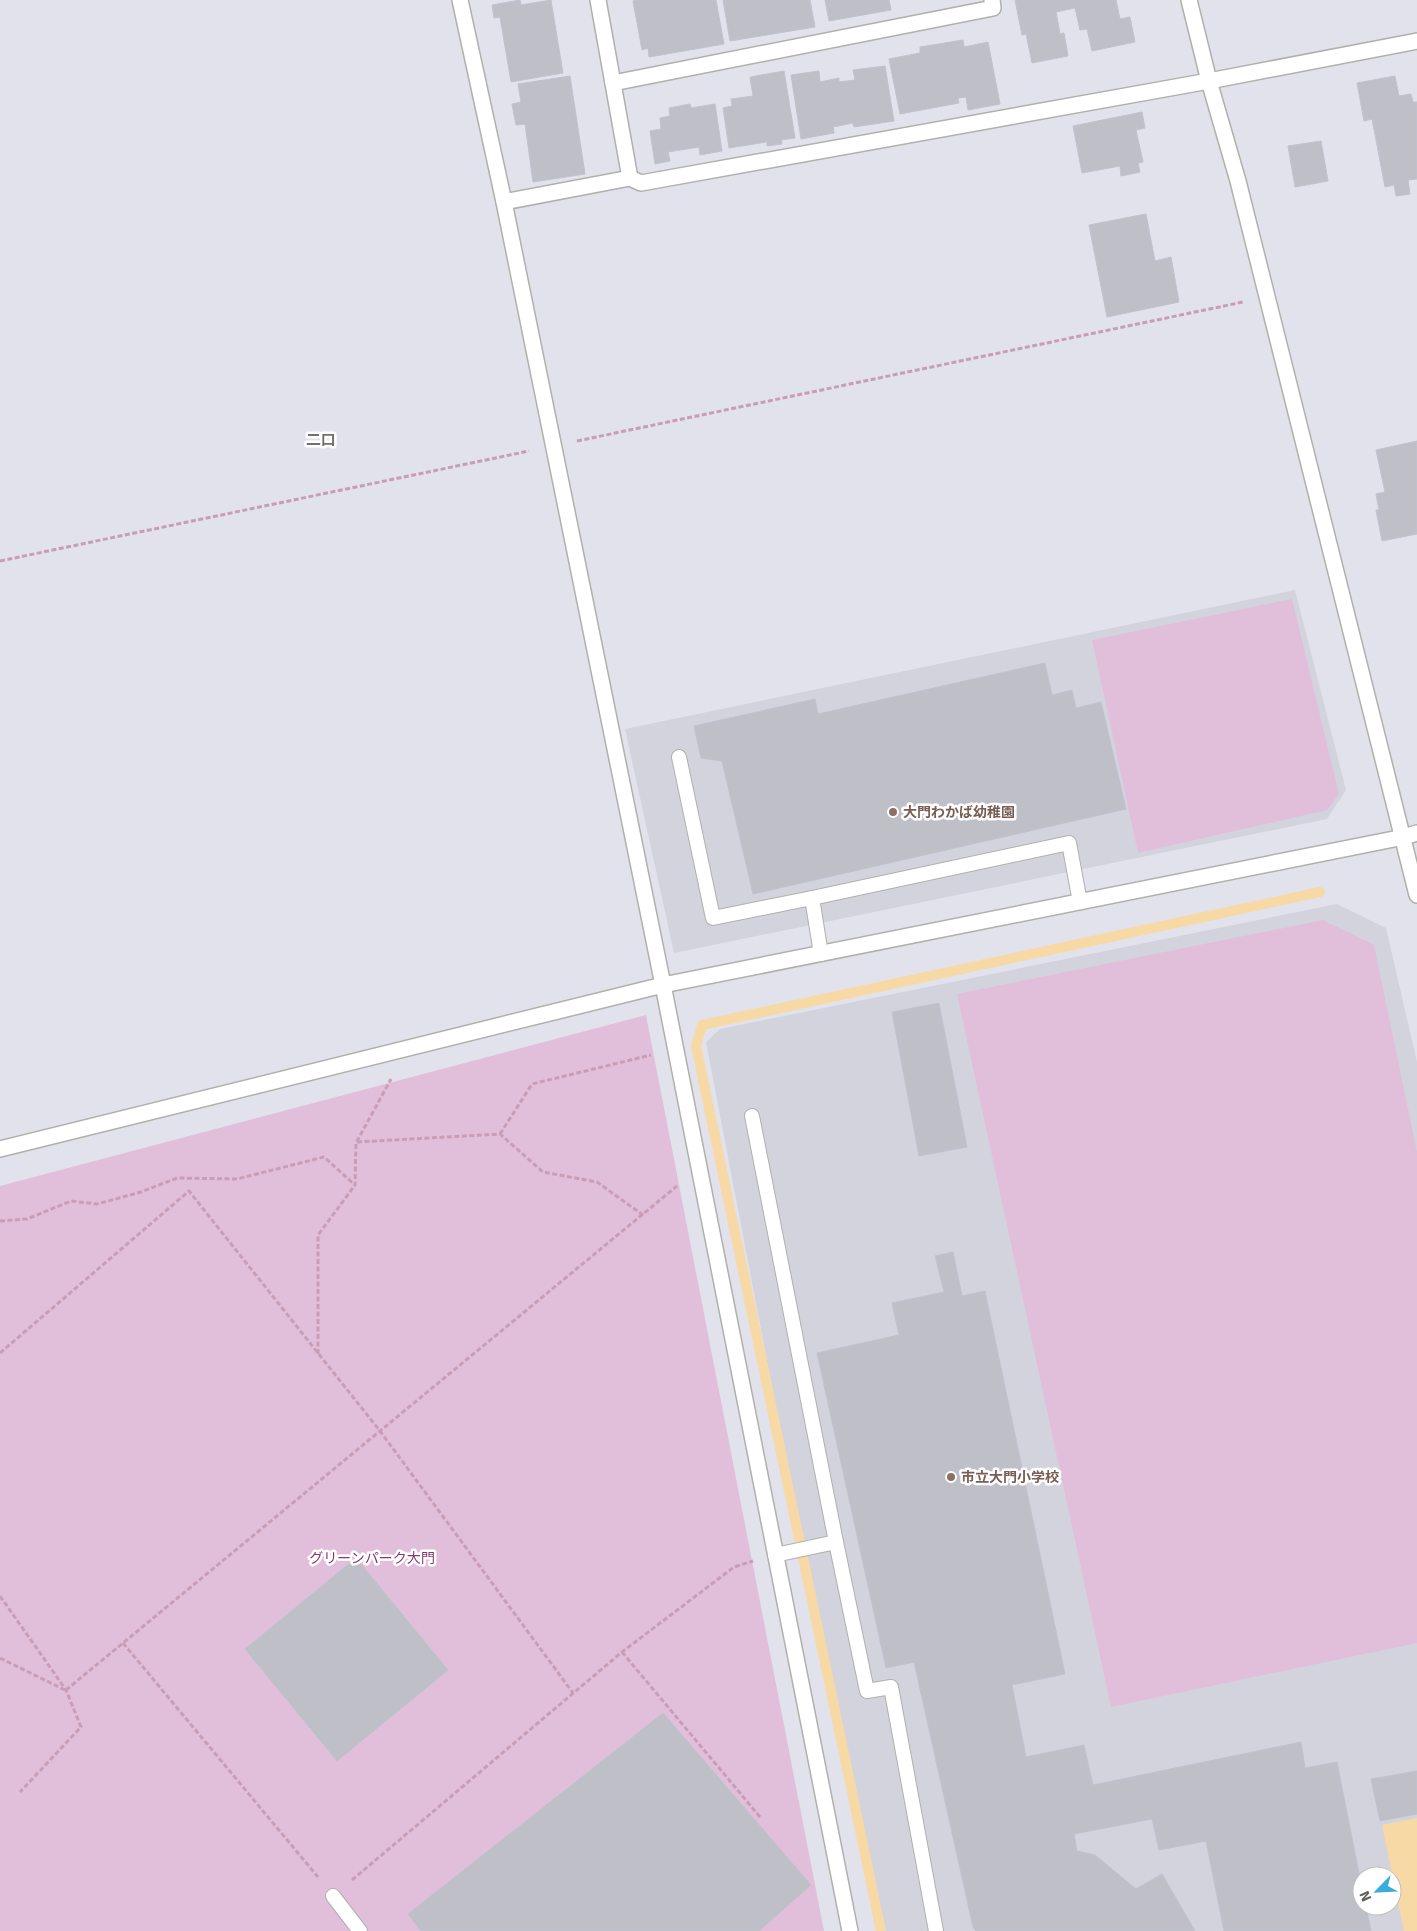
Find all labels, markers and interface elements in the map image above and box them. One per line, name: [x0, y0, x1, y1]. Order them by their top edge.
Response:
district label: 二口: [306, 431, 336, 449]
place label: 大門わかば幼稚園: [903, 804, 1015, 821]
marker: 大門わかば幼稚園: [887, 806, 899, 818]
place label: 市立大門小学校: [961, 1469, 1059, 1486]
marker: 市立大門小学校: [945, 1471, 957, 1483]
park label: グリーンパーク大門: [309, 1550, 435, 1567]
north arrow: [1352, 1866, 1402, 1916]
text: N: [1356, 1888, 1375, 1904]

